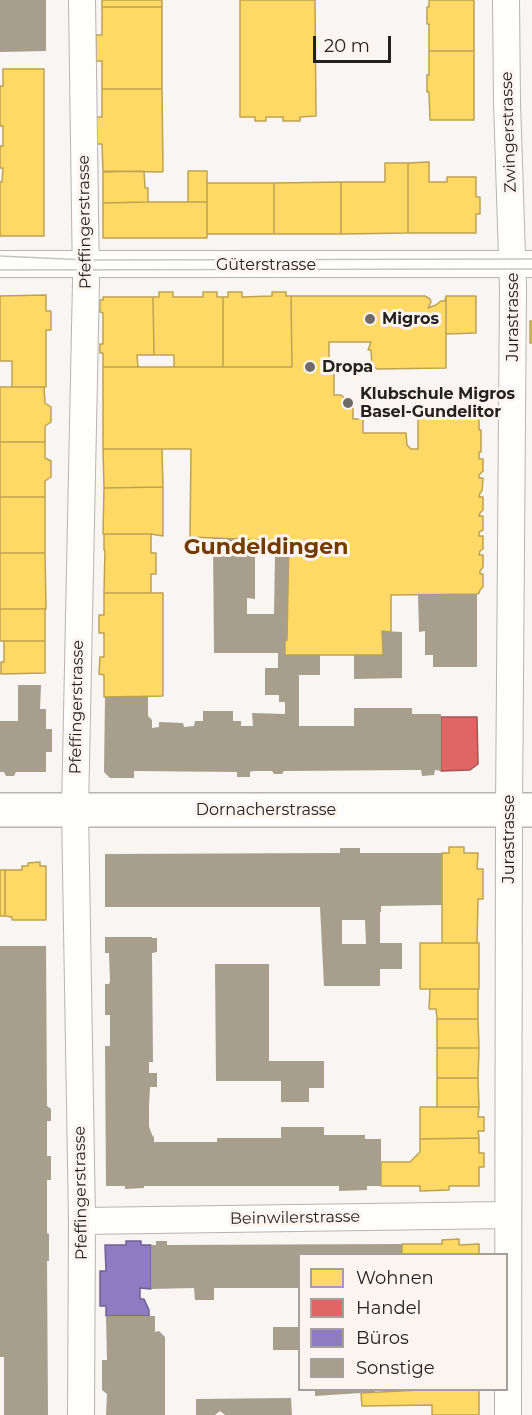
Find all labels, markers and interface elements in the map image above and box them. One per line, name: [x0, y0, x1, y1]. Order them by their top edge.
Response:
scale bar: [316, 24, 394, 62]
text: 20 m: [324, 35, 370, 57]
street label: Zwingerstrasse: [497, 71, 521, 193]
street label: Pfeffingerstrasse: [74, 155, 96, 289]
street label: Güterstrasse: [216, 255, 316, 275]
street label: Jurastrasse: [503, 273, 523, 361]
place label: Migros: [382, 309, 439, 329]
marker: Migros: [363, 312, 377, 326]
place label: Dropa: [322, 357, 373, 377]
marker: Dropa: [303, 360, 317, 374]
place label: Klubschule Migros Basel-Gundelitor: [360, 384, 515, 422]
marker: Klubschule Migros Basel-Gundelitor: [341, 396, 355, 410]
district label: Gundeldingen: [184, 535, 348, 561]
street label: Pfeffingerstrasse: [66, 640, 88, 774]
street label: Jurastrasse: [499, 795, 519, 883]
street label: Dornacherstrasse: [196, 800, 336, 820]
street label: Pfeffingerstrasse: [70, 1126, 92, 1260]
street label: Beinwilerstrasse: [230, 1207, 360, 1229]
legend: [298, 1253, 508, 1391]
text: Wohnen: [356, 1267, 434, 1289]
text: Handel: [356, 1297, 421, 1319]
text: Büros: [356, 1327, 409, 1349]
text: Sonstige: [356, 1357, 435, 1379]

